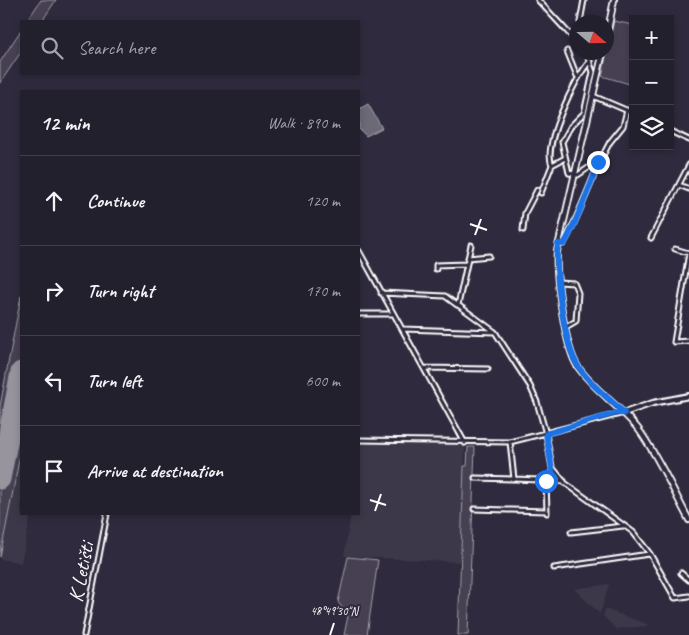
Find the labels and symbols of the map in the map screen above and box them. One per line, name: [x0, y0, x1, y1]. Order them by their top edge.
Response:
north arrow: [569, 15, 614, 60]
route end: [587, 151, 610, 174]
route start: [535, 470, 558, 493]
street label: K Letišti: [62, 537, 100, 604]
text: 48°49'30"N: [310, 603, 359, 619]

